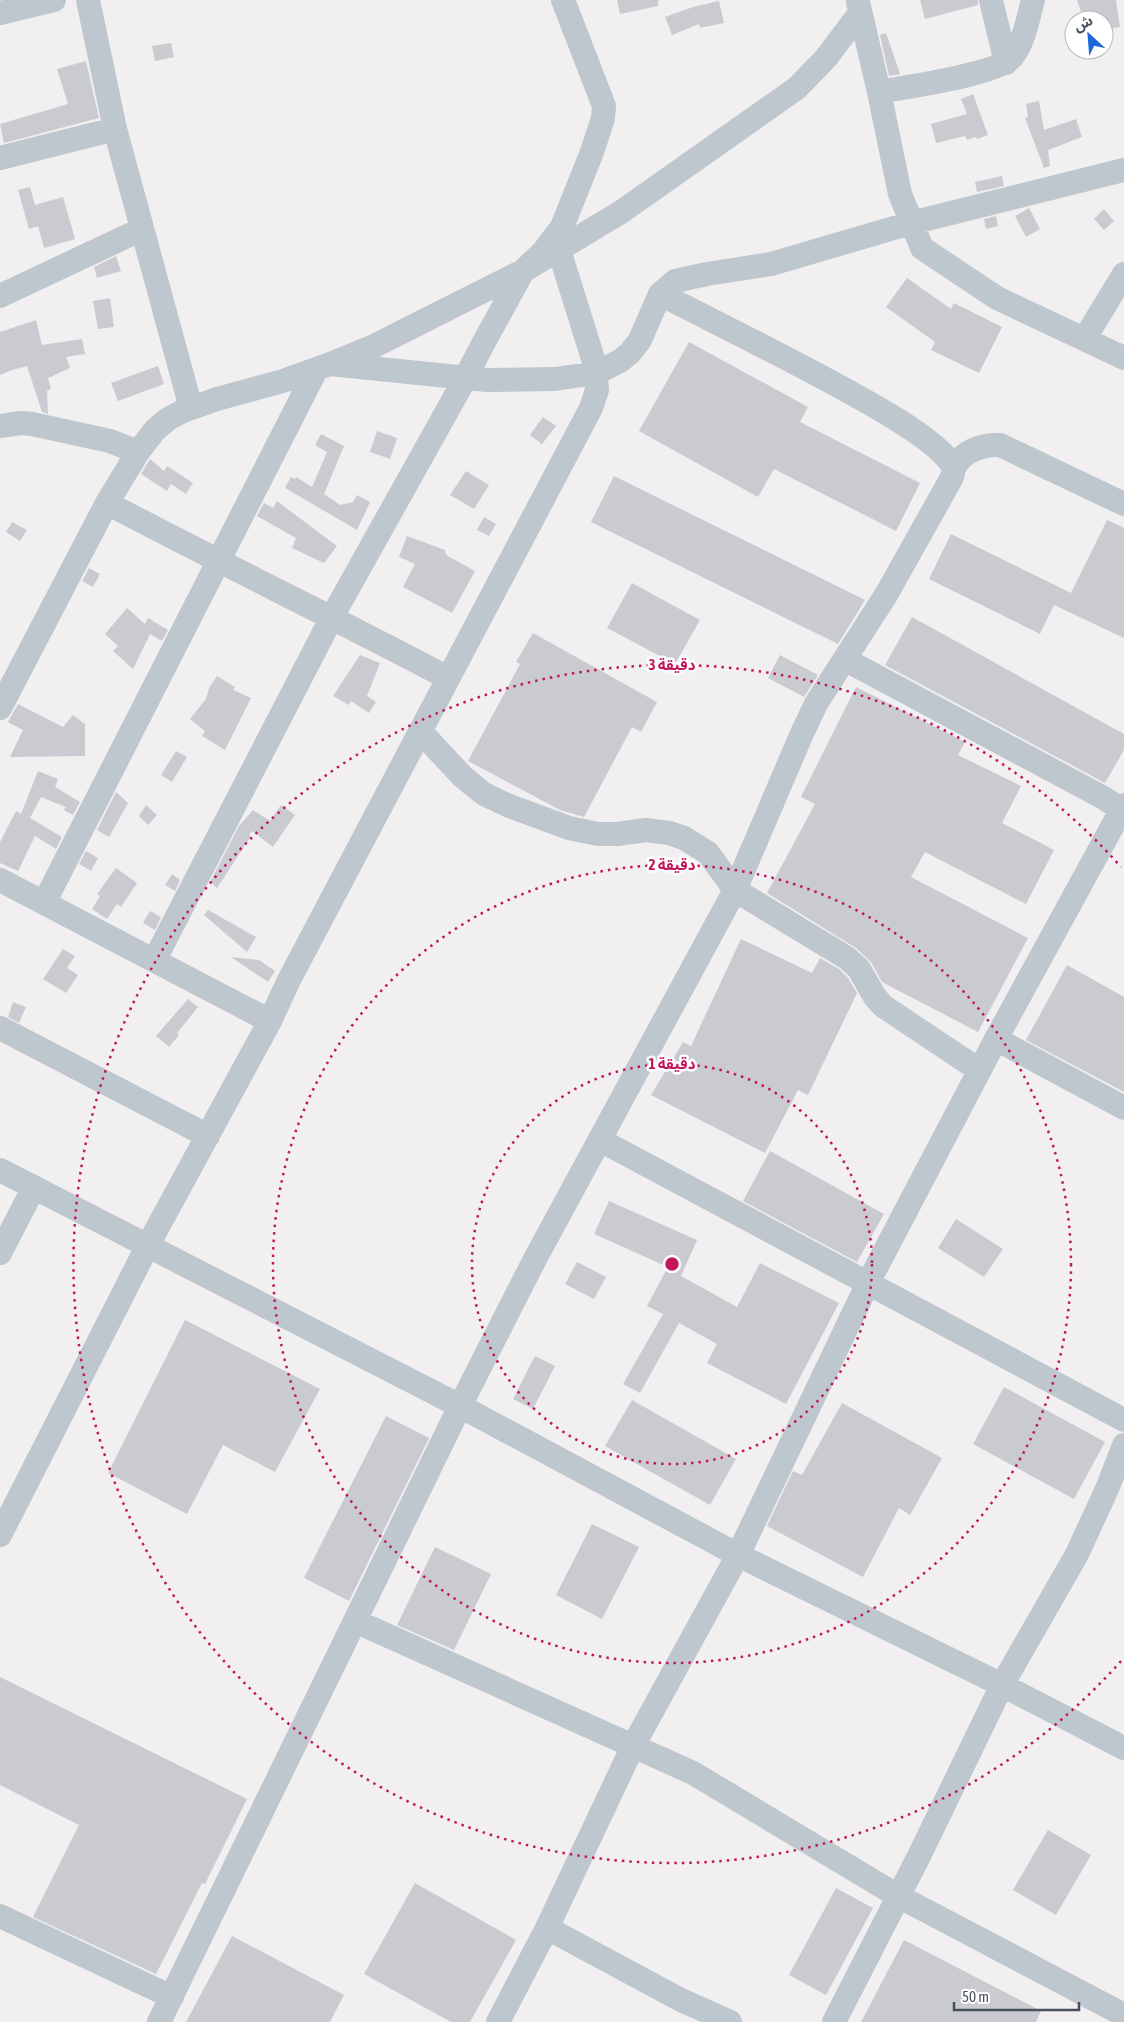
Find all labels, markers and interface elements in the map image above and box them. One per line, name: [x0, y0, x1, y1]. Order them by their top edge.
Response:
north arrow: [1064, 10, 1114, 60]
text: ش: [1071, 12, 1095, 35]
text: 3 دقيقة: [649, 656, 696, 673]
text: 2 دقيقة: [649, 856, 696, 873]
text: 1 دقيقة: [649, 1055, 696, 1072]
centre of rings: [663, 1255, 681, 1273]
scale bar: [954, 1980, 1079, 2012]
text: 50 m: [962, 1988, 989, 2005]

